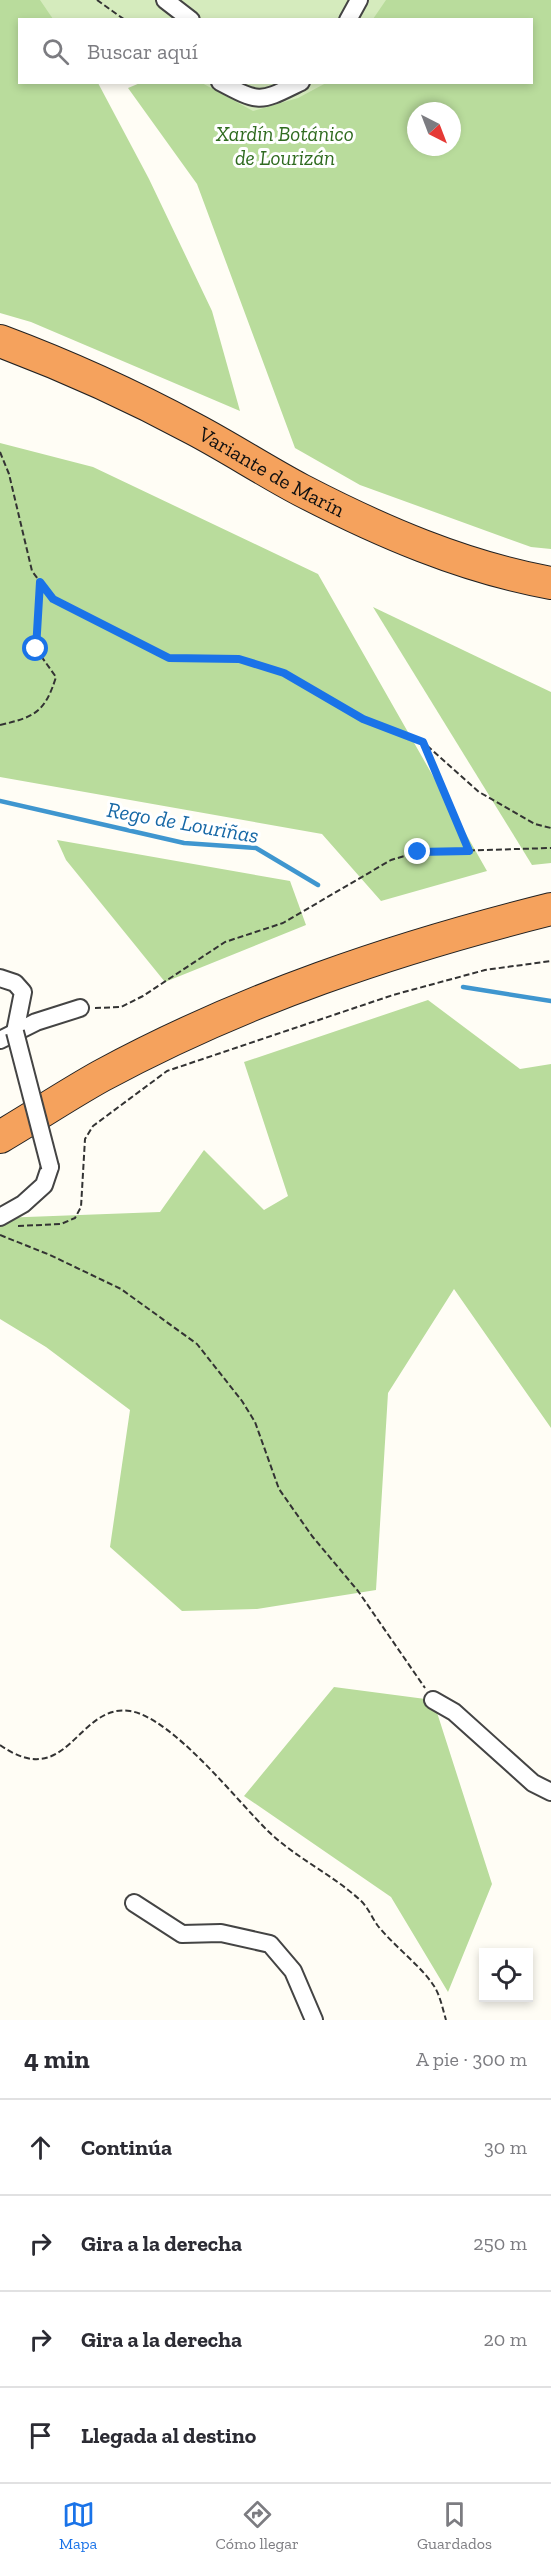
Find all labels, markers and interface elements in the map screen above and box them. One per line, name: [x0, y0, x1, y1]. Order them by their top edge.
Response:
search box: [18, 18, 533, 84]
icon: search: [39, 35, 72, 68]
text: Buscar aquí: [87, 38, 198, 65]
north arrow: [407, 102, 461, 156]
park label: Xardín Botánico de Lourizán: [215, 121, 354, 170]
street label: Variante de Marín: [194, 420, 349, 522]
route start: [22, 635, 48, 661]
water label: Rego de Louriñas: [105, 796, 261, 849]
route end: [404, 838, 430, 864]
map controls: [479, 1948, 533, 2002]
button: locate: [479, 1948, 533, 2002]
text: 4 min: [24, 2043, 90, 2075]
text: A pie · 300 m: [416, 2047, 527, 2071]
icon: ahead: [24, 2131, 57, 2164]
text: Continúa: [81, 2134, 172, 2161]
text: 30 m: [484, 2135, 527, 2159]
icon: right: [24, 2227, 57, 2260]
text: Gira a la derecha: [81, 2230, 242, 2257]
text: 250 m: [473, 2231, 527, 2255]
icon: right: [24, 2323, 57, 2356]
text: Gira a la derecha: [81, 2326, 242, 2353]
text: 20 m: [483, 2327, 527, 2351]
icon: arrive: [24, 2419, 57, 2452]
text: Llegada al destino: [81, 2422, 256, 2449]
tab: Mapa: [59, 2498, 97, 2553]
tab: Cómo llegar: [215, 2498, 299, 2553]
tab: Guardados: [417, 2498, 492, 2553]

